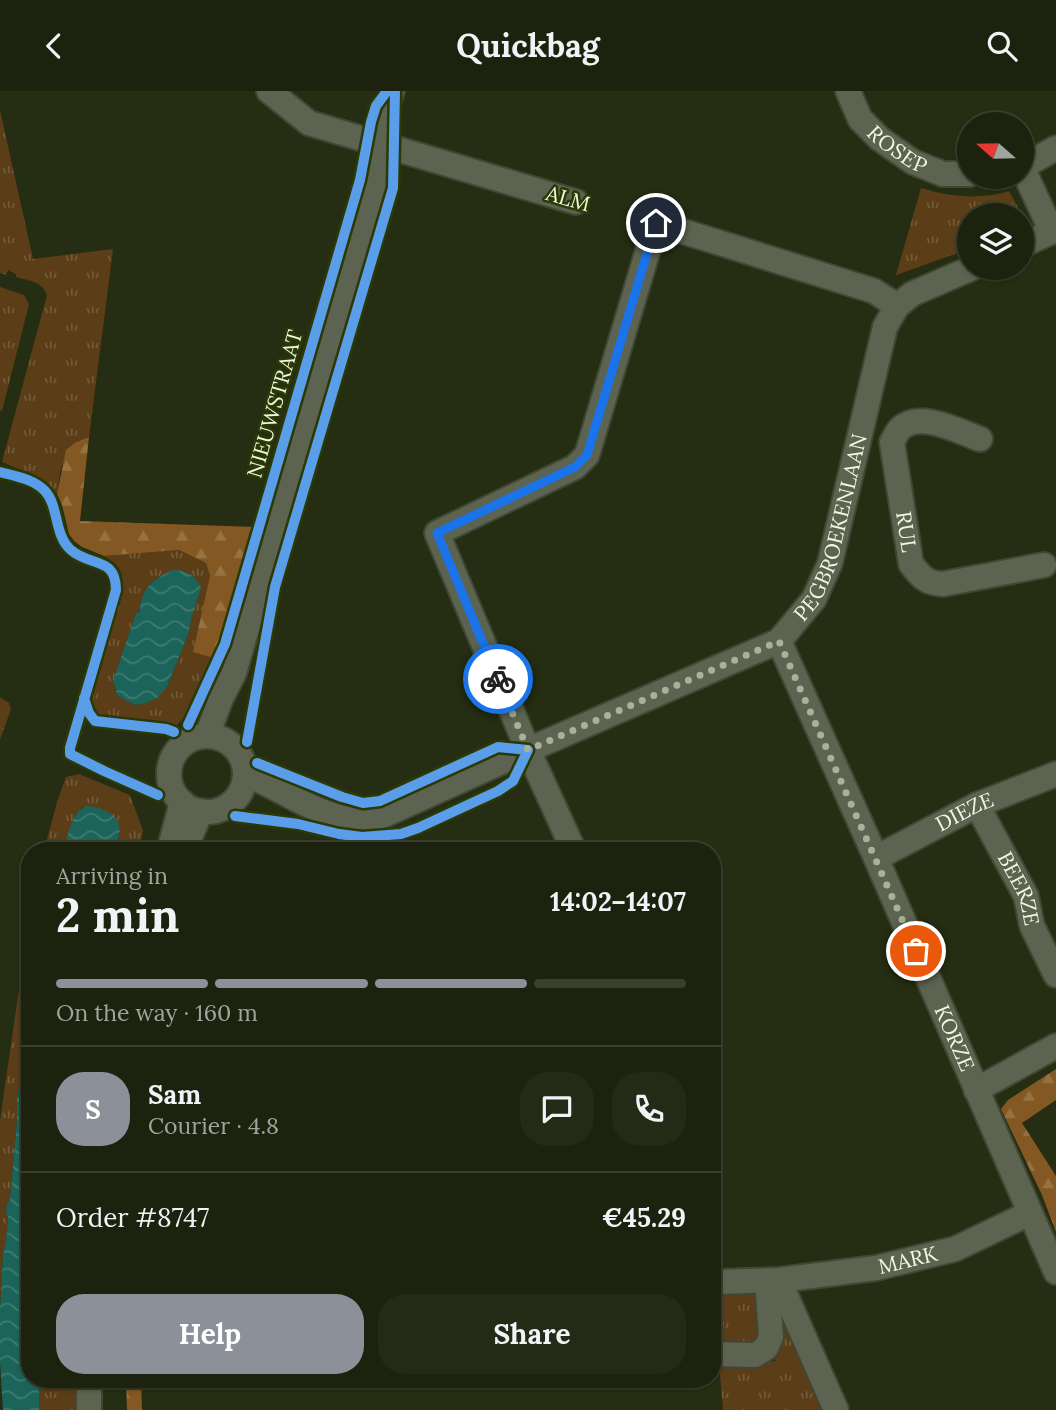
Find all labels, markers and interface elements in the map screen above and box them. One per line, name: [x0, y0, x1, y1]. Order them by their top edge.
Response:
text: Quickbag: [456, 25, 600, 66]
icon: back: [35, 27, 73, 65]
icon: search: [983, 27, 1021, 65]
north arrow: [957, 112, 1034, 189]
map controls: [957, 112, 1034, 280]
street label: ROSEP: [861, 120, 931, 179]
street label: ALM: [542, 179, 593, 218]
pin: [626, 193, 686, 253]
button: layers: [957, 203, 1034, 280]
icon: home: [637, 204, 675, 242]
street label: NIEUWSTRAAT: [241, 327, 309, 481]
street label: PEGBROEKENLAAN: [787, 431, 873, 627]
street label: RUL: [890, 509, 923, 554]
courier: [463, 644, 533, 714]
icon: bike: [479, 660, 517, 698]
street label: DIEZE: [931, 786, 997, 837]
street label: BEERZE: [992, 847, 1046, 928]
text: Arriving in: [56, 861, 168, 890]
text: 14:02–14:07: [550, 885, 686, 918]
text: 2 min: [56, 886, 179, 945]
pin: [886, 921, 946, 981]
icon: bag: [897, 932, 935, 970]
text: On the way · 160 m: [56, 998, 258, 1027]
street label: KORZE: [929, 1001, 981, 1075]
button: chat: [520, 1072, 594, 1146]
button: phone: [612, 1072, 686, 1146]
text: Sam: [148, 1078, 201, 1111]
text: S: [85, 1093, 101, 1126]
text: Courier · 4.8: [148, 1111, 279, 1140]
text: Order #8747: [56, 1201, 209, 1234]
text: €45.29: [602, 1201, 686, 1234]
street label: MARK: [875, 1240, 941, 1280]
button: Help: [56, 1294, 364, 1374]
button: Share: [378, 1294, 686, 1374]

